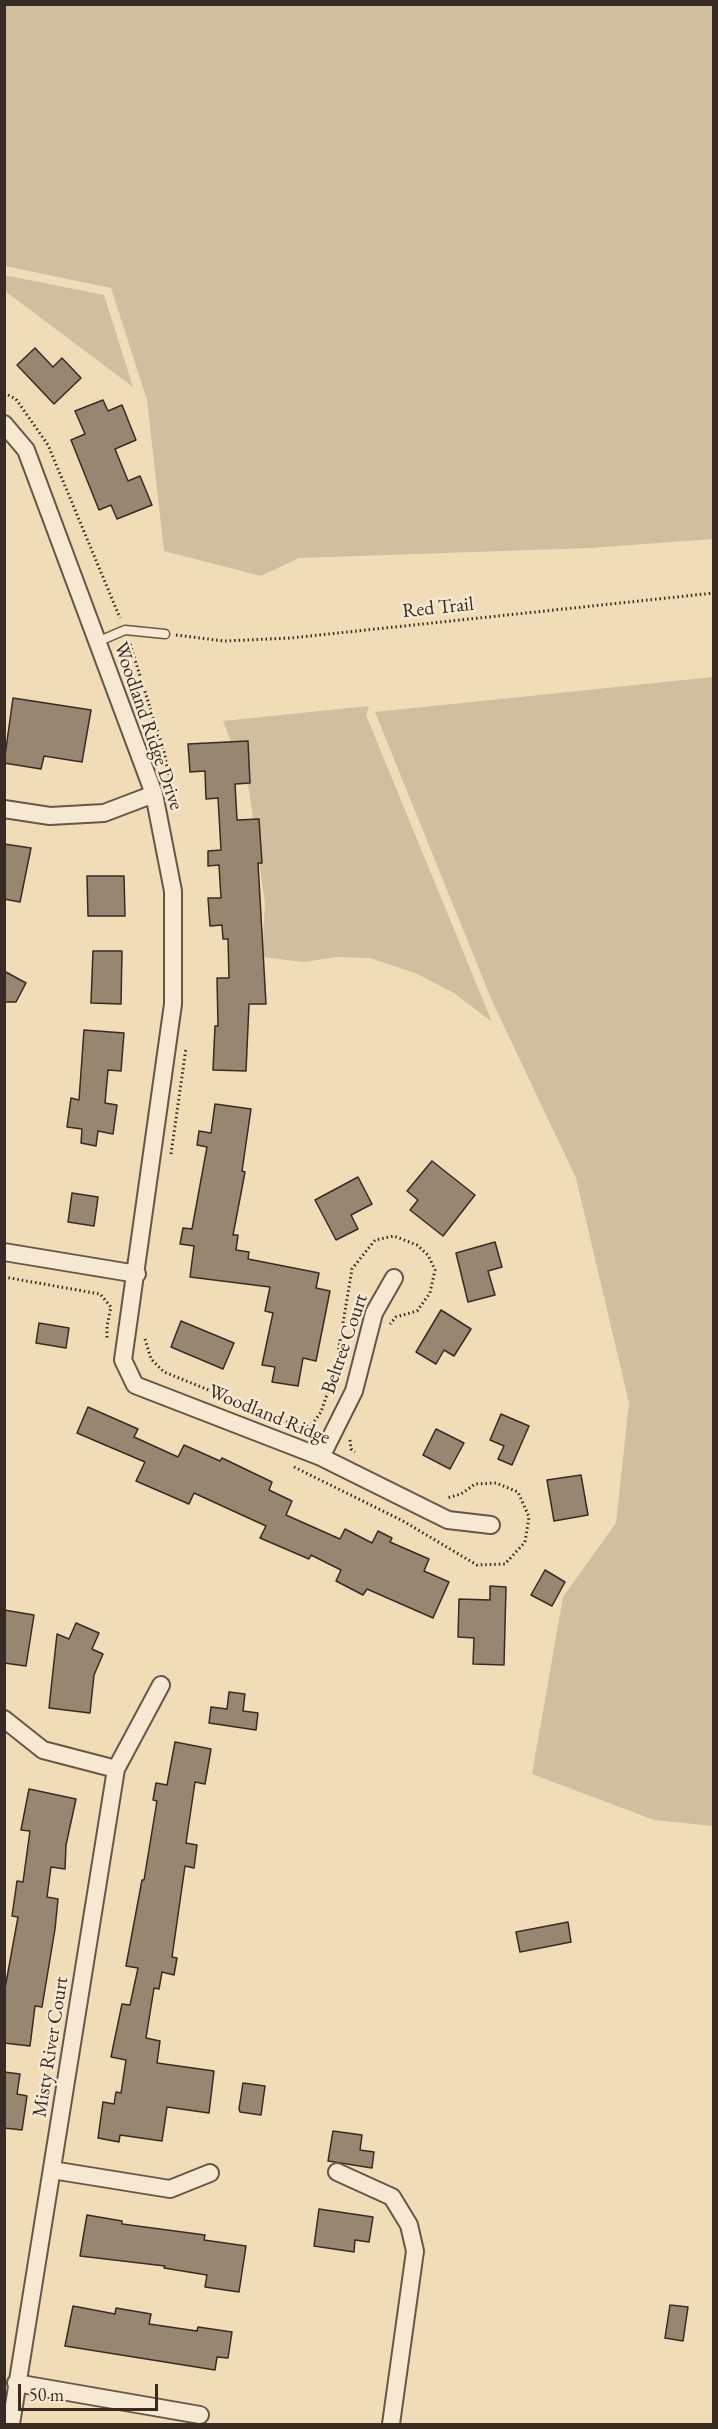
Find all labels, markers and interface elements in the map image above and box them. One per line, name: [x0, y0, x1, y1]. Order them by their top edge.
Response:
street label: Red Trail: [401, 592, 475, 624]
street label: Woodland Ridge Drive: [108, 639, 188, 813]
street label: Beltree Court: [317, 1291, 373, 1397]
street label: Woodland Ridge: [204, 1380, 334, 1450]
street label: Misty River Court: [28, 1975, 74, 2119]
scale bar: [21, 2372, 160, 2410]
text: 50 m: [29, 2383, 64, 2406]

